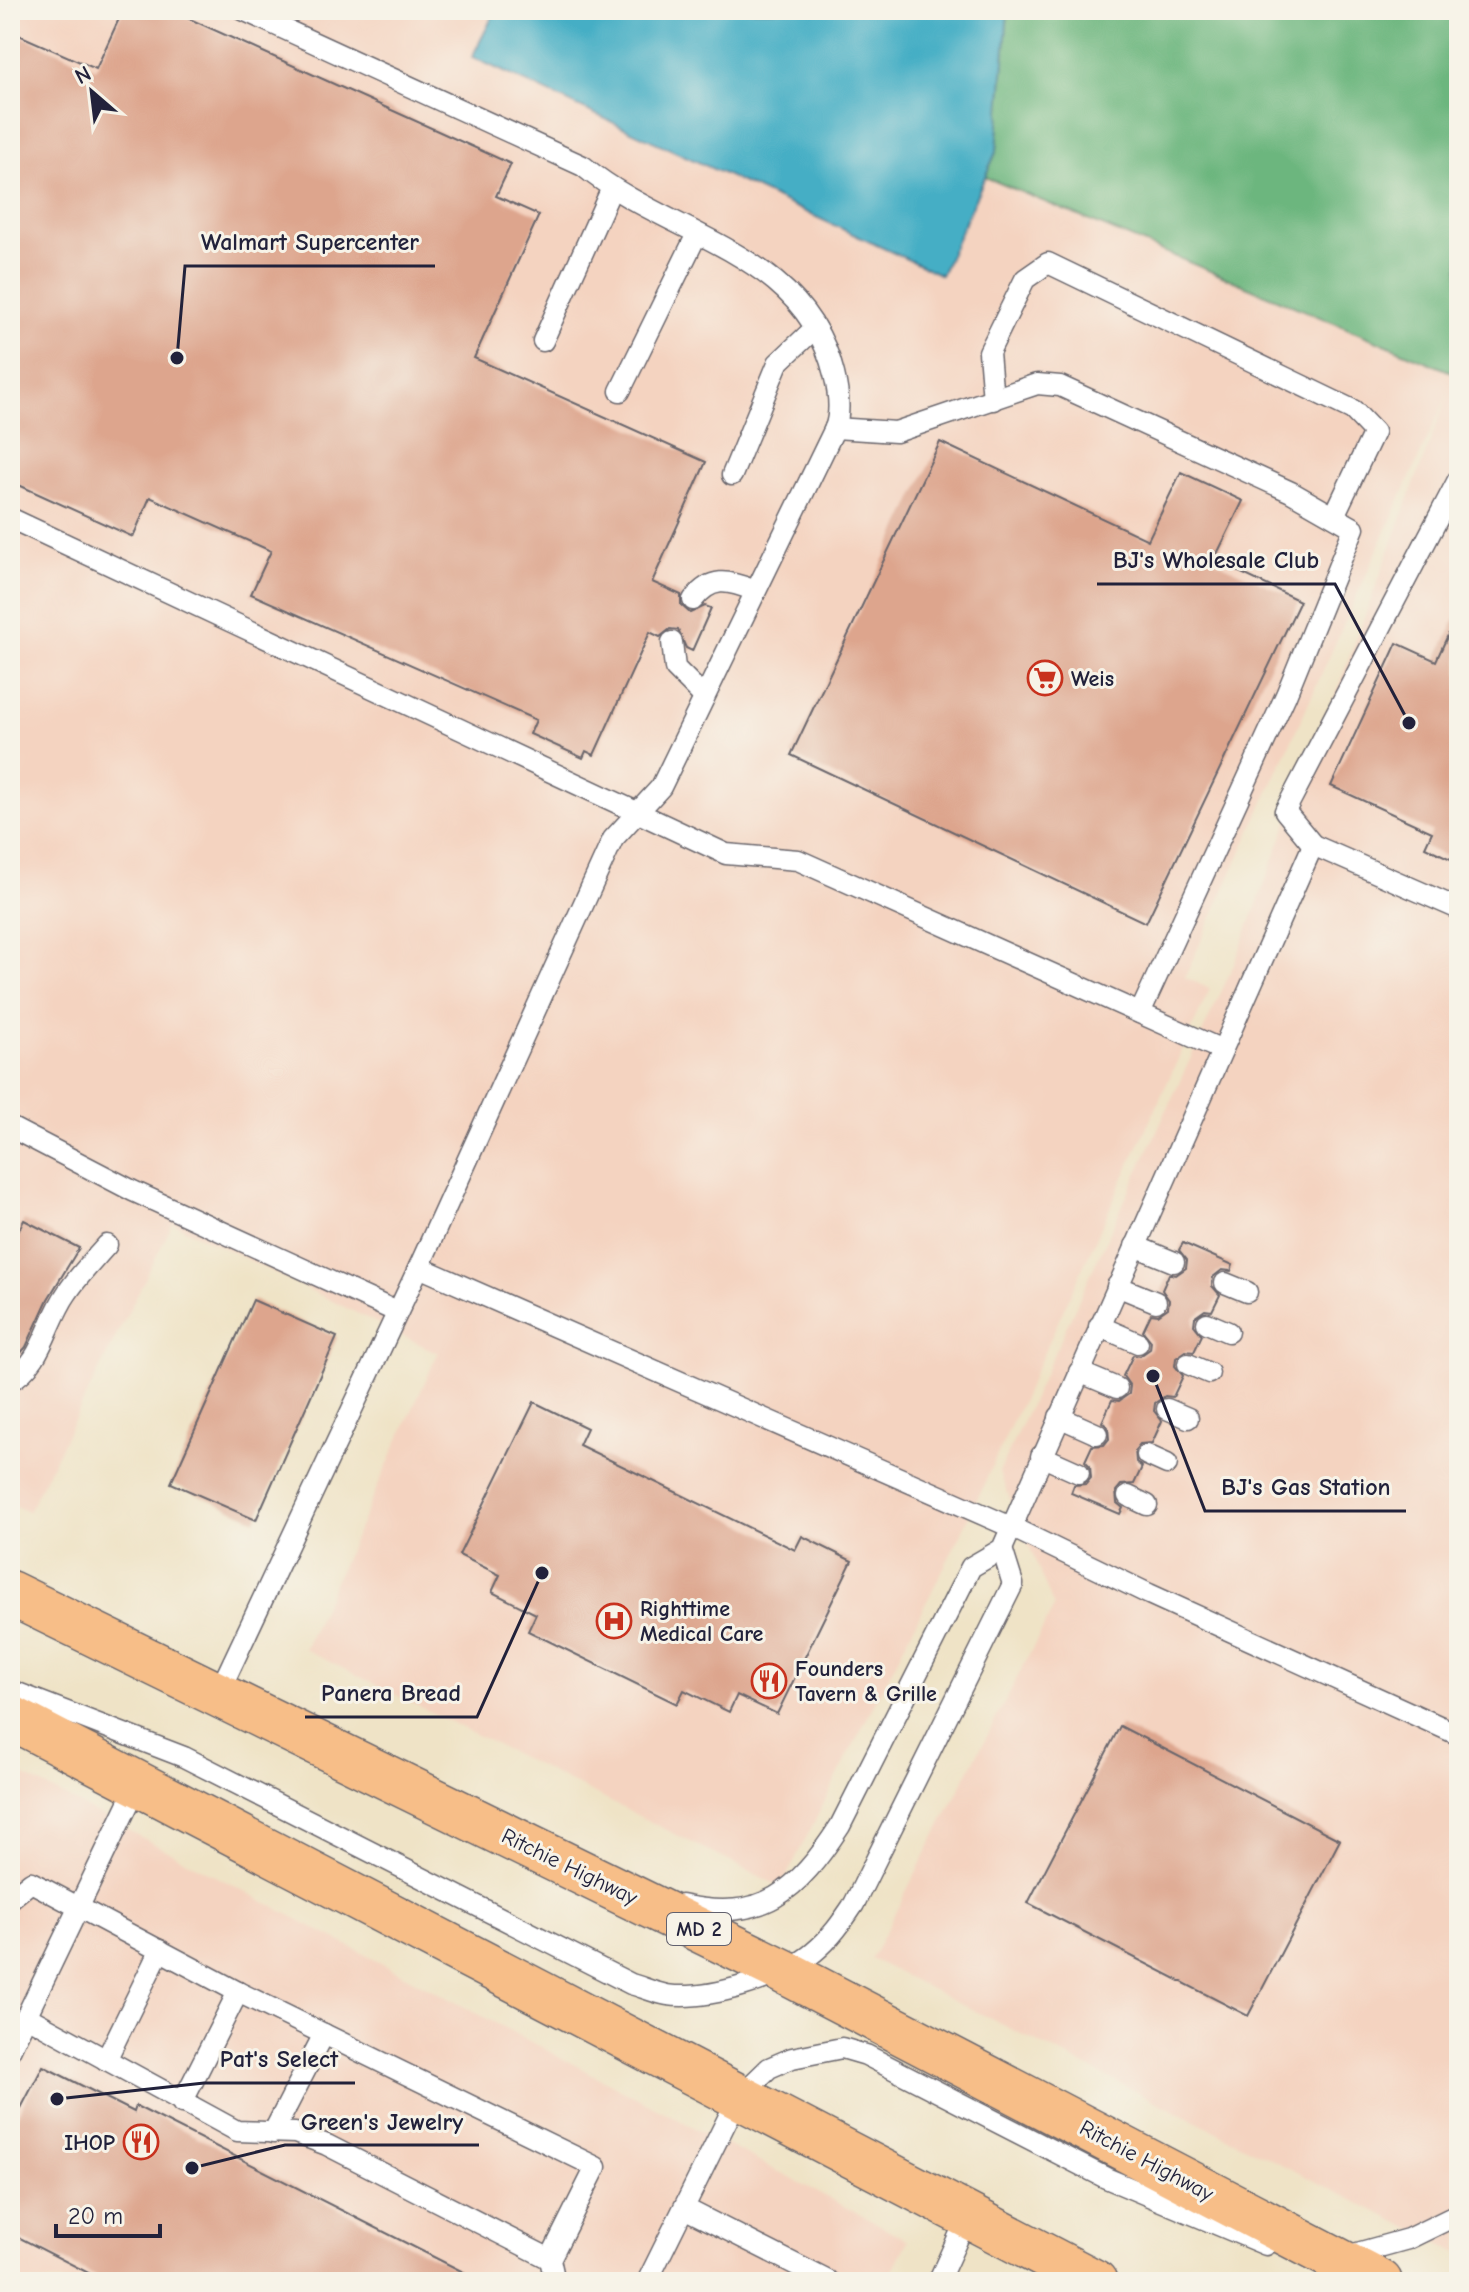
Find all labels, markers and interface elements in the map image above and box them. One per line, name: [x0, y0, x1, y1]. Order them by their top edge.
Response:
north arrow: [52, 52, 132, 132]
text: N: [71, 60, 96, 90]
callout: Walmart Supercenter: [185, 218, 435, 266]
text: Walmart Supercenter: [201, 228, 419, 256]
callout: BJ's Wholesale Club: [1097, 536, 1335, 584]
text: BJ's Wholesale Club: [1113, 546, 1319, 574]
supermarket icon: Weis: [1026, 659, 1064, 697]
place label: Weis: [1071, 666, 1114, 692]
callout: BJ's Gas Station: [1205, 1463, 1406, 1511]
text: BJ's Gas Station: [1221, 1473, 1391, 1501]
place label: Righttime Medical Care: [640, 1596, 764, 1647]
hospital icon: Righttime Medical Care: [595, 1602, 633, 1640]
place label: Founders Tavern & Grille: [795, 1656, 937, 1707]
restaurant icon: Founders Tavern & Grille: [750, 1662, 788, 1700]
callout: Panera Bread: [305, 1669, 477, 1717]
text: Panera Bread: [321, 1679, 461, 1707]
street label: Ritchie Highway: [497, 1823, 642, 1911]
road number: MD 2: [667, 1913, 731, 1945]
callout: Pat's Select: [204, 2035, 355, 2083]
text: Pat's Select: [220, 2045, 339, 2073]
callout: Green's Jewelry: [285, 2097, 479, 2145]
text: Green's Jewelry: [301, 2108, 463, 2136]
street label: Ritchie Highway: [1075, 2115, 1218, 2207]
restaurant icon: IHOP: [122, 2123, 160, 2161]
place label: IHOP: [64, 2130, 115, 2156]
scale bar: [56, 2188, 160, 2238]
text: 20 m: [68, 2202, 123, 2230]

